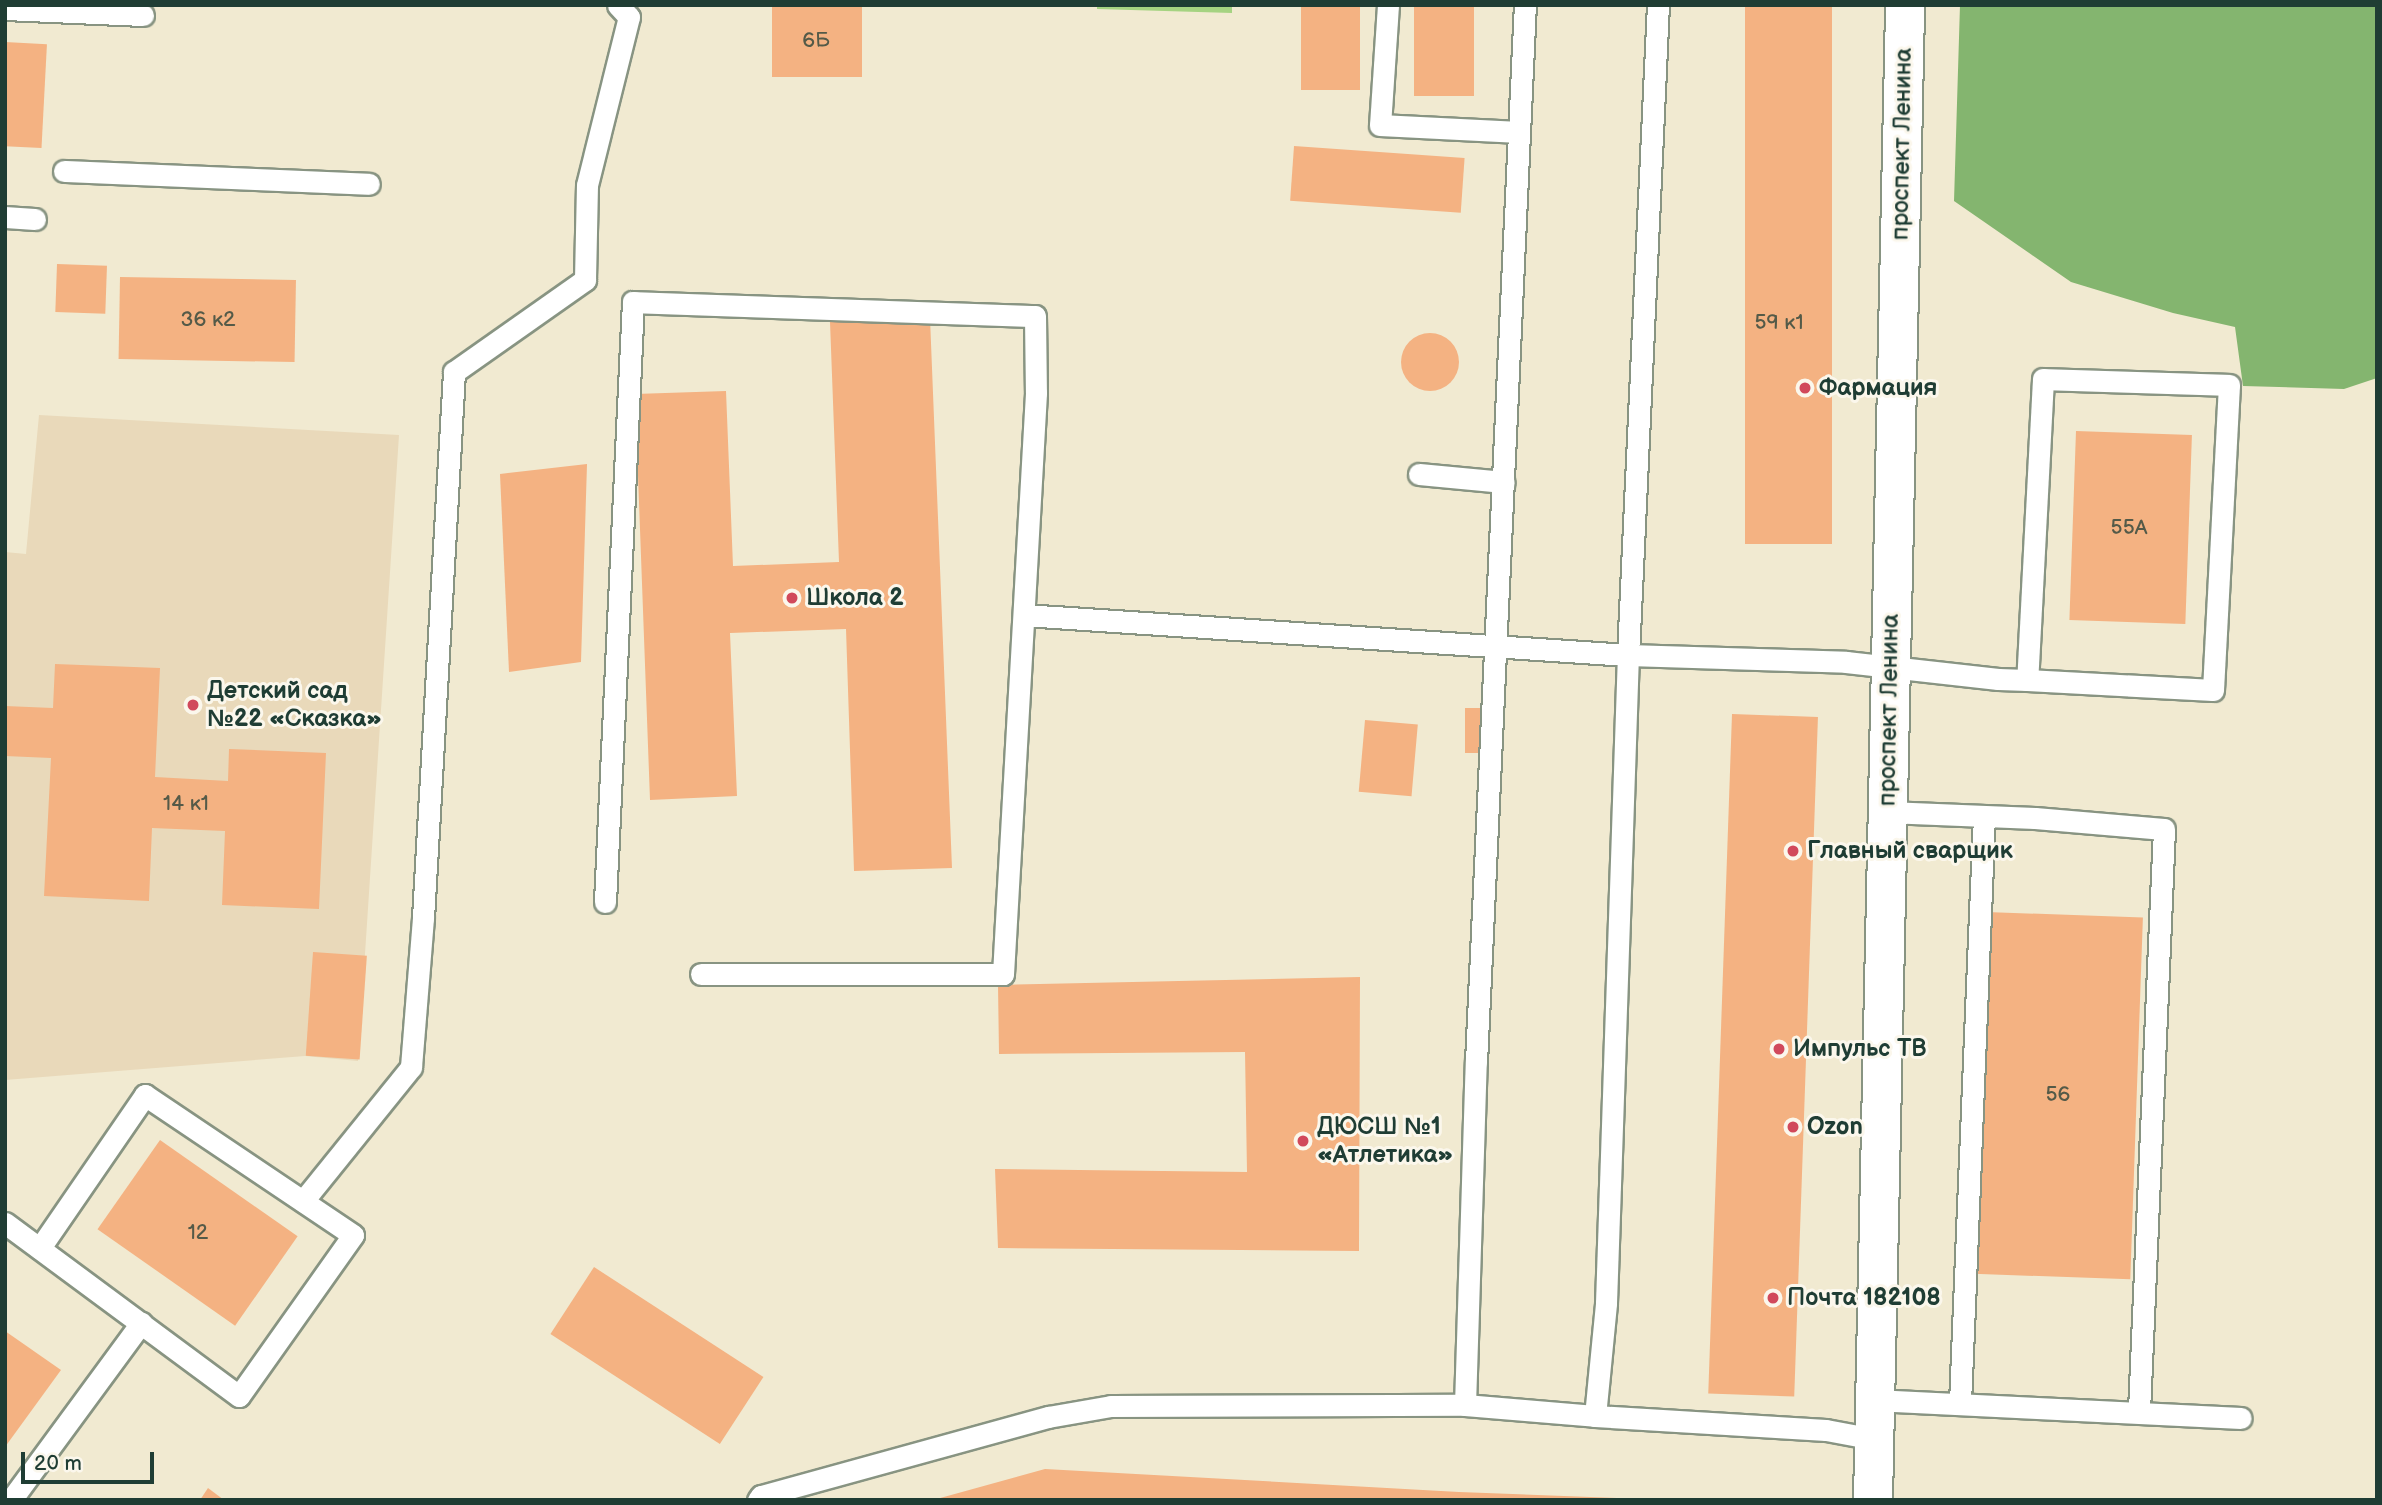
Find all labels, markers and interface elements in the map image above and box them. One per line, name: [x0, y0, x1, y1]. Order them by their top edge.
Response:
house number: 6Б: [802, 28, 830, 54]
street label: проспект Ленина: [1886, 47, 1918, 241]
house number: 36 к2: [181, 307, 235, 333]
house number: 59 к1: [1754, 310, 1804, 336]
place label: Фармация: [1819, 374, 1937, 402]
marker: Фармация: [1797, 380, 1813, 396]
house number: 55А: [2111, 515, 2147, 541]
place label: Школа 2: [806, 584, 904, 612]
marker: Школа 2: [784, 590, 800, 606]
street label: проспект Ленина: [1873, 613, 1905, 807]
place label: Детский сад №22 «Сказка»: [207, 677, 382, 733]
marker: Детский сад №22 «Сказка»: [185, 697, 201, 713]
house number: 14 к1: [163, 791, 209, 817]
place label: Главный сварщик: [1807, 837, 2013, 865]
marker: Главный сварщик: [1785, 843, 1801, 859]
place label: Импульс ТВ: [1793, 1035, 1927, 1063]
marker: Импульс ТВ: [1771, 1041, 1787, 1057]
house number: 56: [2046, 1082, 2070, 1108]
place label: ДЮСШ №1 «Атлетика»: [1317, 1113, 1453, 1169]
place label: Ozon: [1807, 1113, 1863, 1141]
marker: Ozon: [1785, 1119, 1801, 1135]
marker: ДЮСШ №1 «Атлетика»: [1295, 1133, 1311, 1149]
house number: 12: [188, 1220, 208, 1246]
place label: Почта 182108: [1787, 1284, 1941, 1312]
marker: Почта 182108: [1765, 1290, 1781, 1306]
scale bar: [24, 1438, 158, 1482]
text: 20 m: [34, 1451, 82, 1476]

